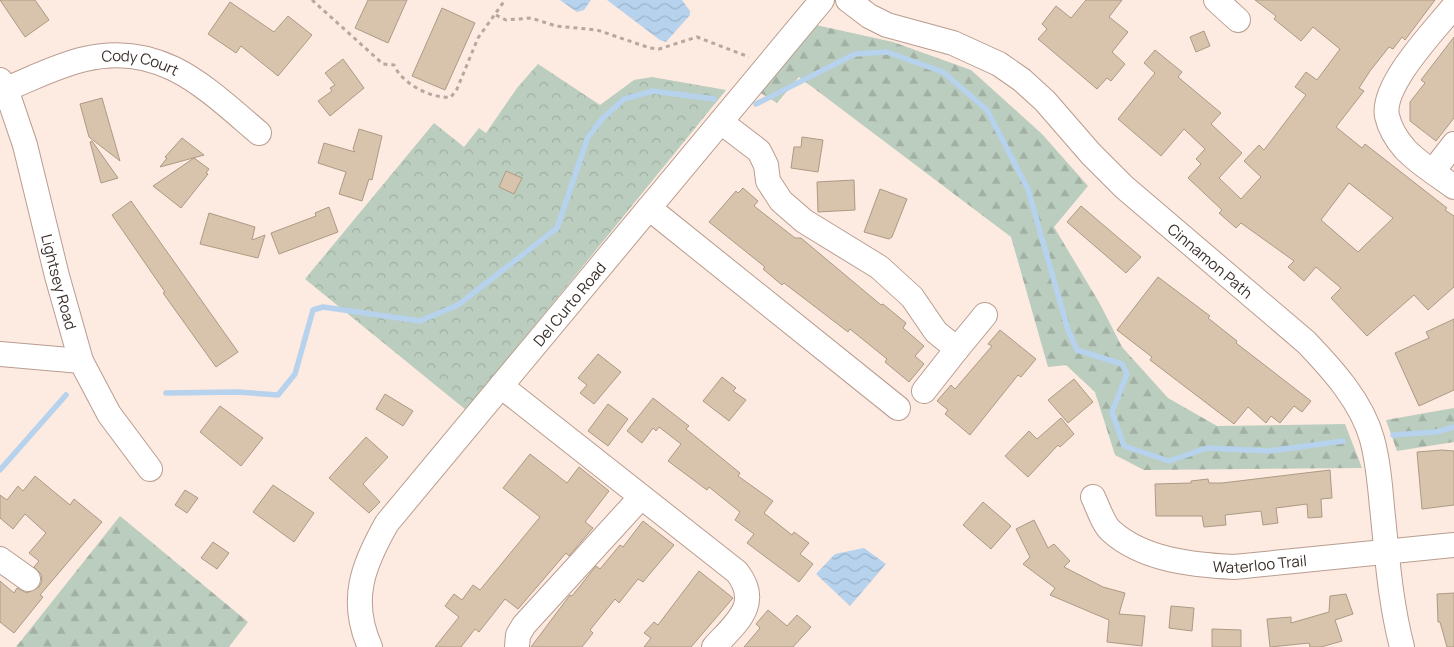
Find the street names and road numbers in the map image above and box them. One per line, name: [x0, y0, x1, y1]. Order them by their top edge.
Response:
street label: Cody Court: [101, 45, 183, 80]
street label: Cinnamon Path: [1163, 218, 1258, 303]
street label: Lightsey Road: [37, 232, 82, 332]
street label: Del Curto Road: [528, 257, 610, 350]
street label: Waterloo Trail: [1212, 549, 1308, 578]

